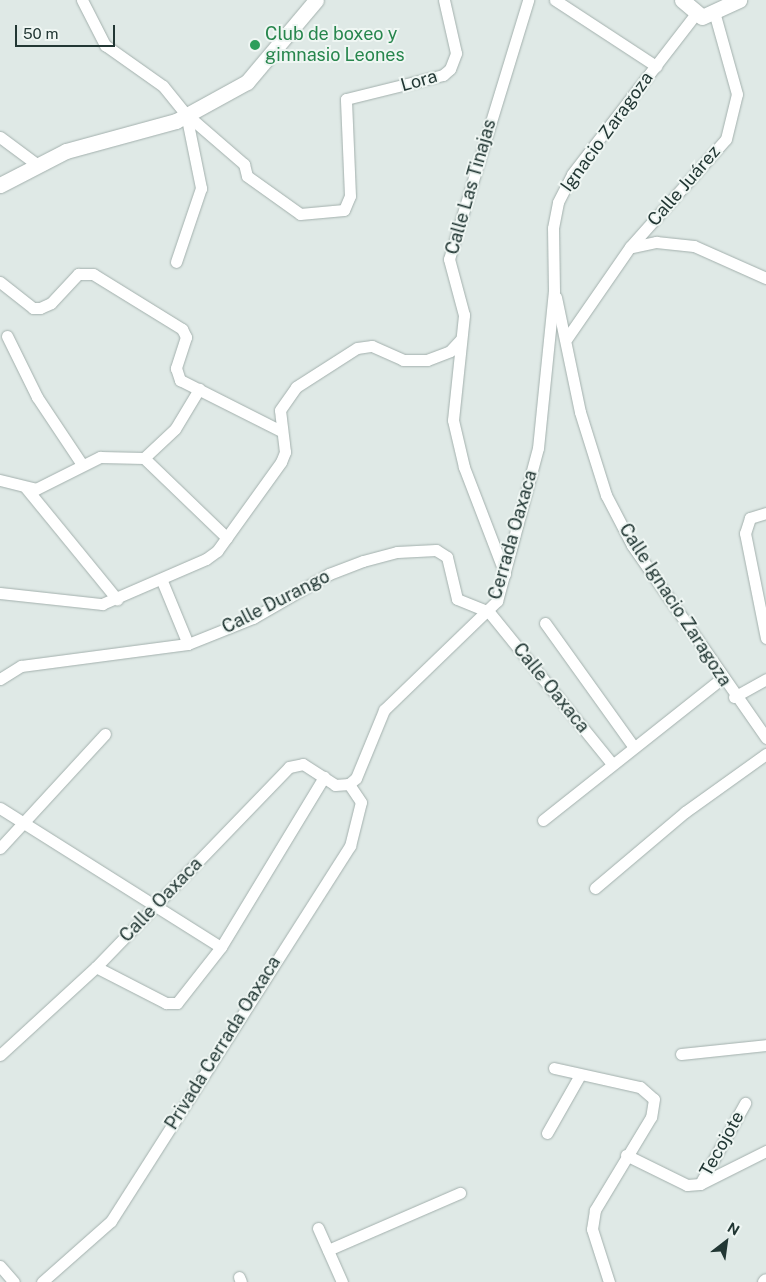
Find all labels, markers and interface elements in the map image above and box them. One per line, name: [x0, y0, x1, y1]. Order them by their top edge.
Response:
scale bar: [18, 15, 118, 47]
place label: Club de boxeo y gimnasio Leones: [265, 24, 405, 66]
text: 50 m: [23, 25, 58, 42]
marker: Club de boxeo y gimnasio Leones: [249, 39, 261, 51]
street label: Lora: [398, 66, 440, 96]
street label: Ignacio Zaragoza: [556, 68, 658, 196]
street label: Calle Las Tinajas: [441, 117, 501, 257]
street label: Calle Juárez: [643, 141, 725, 231]
street label: Cerrada Oaxaca: [484, 468, 542, 602]
street label: Calle Ignacio Zaragoza: [614, 519, 736, 691]
street label: Calle Durango: [218, 566, 334, 638]
street label: Calle Oaxaca: [508, 639, 594, 737]
street label: Calle Oaxaca: [115, 853, 207, 947]
street label: Privada Cerrada Oaxaca: [161, 952, 285, 1134]
street label: Tecojote: [695, 1108, 749, 1180]
north arrow: [701, 1217, 751, 1267]
text: N: [725, 1219, 742, 1239]

